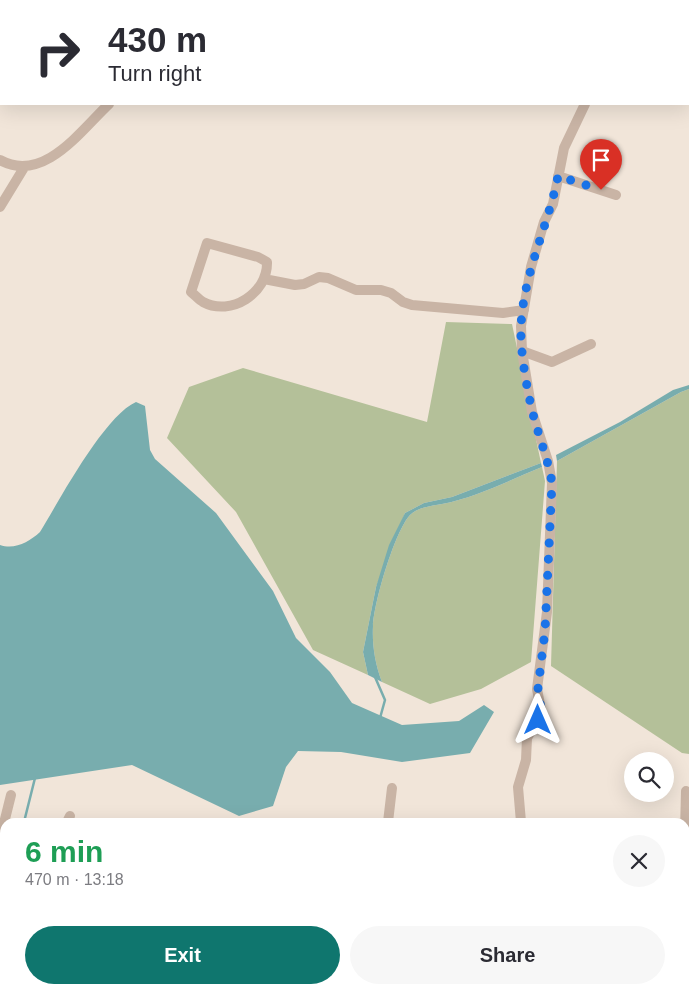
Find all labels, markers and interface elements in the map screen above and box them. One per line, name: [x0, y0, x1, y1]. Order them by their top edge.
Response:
icon: right: [25, 20, 90, 85]
text: 430 m: [108, 20, 207, 59]
text: Turn right: [108, 61, 201, 86]
pin: [580, 139, 622, 190]
icon: arrive: [587, 146, 615, 174]
position arrow: [511, 693, 563, 745]
map controls: [624, 752, 674, 802]
button: search: [624, 752, 674, 802]
text: 6 min: [25, 835, 103, 868]
button: close: [613, 835, 665, 887]
text: 470 m · 13:18: [25, 871, 124, 888]
button: Exit: [25, 926, 340, 984]
button: Share: [350, 926, 665, 984]

